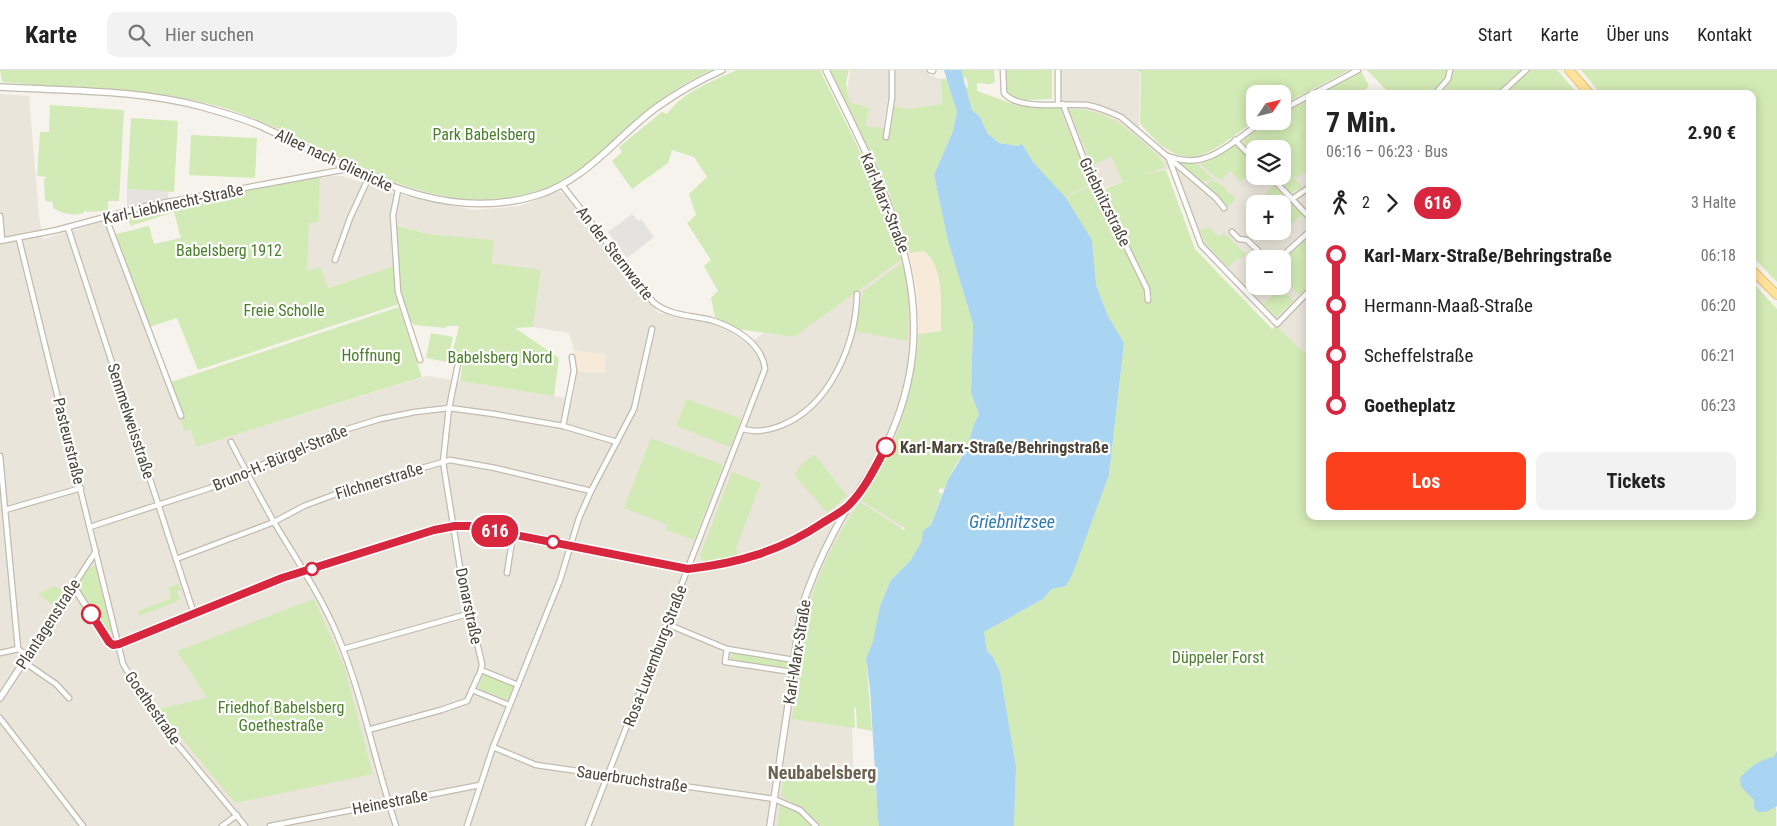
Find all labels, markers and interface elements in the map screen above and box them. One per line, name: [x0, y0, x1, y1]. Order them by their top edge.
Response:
search box: [107, 12, 457, 57]
text: Karte: [25, 21, 77, 49]
icon: search: [125, 21, 153, 49]
text: Hier suchen: [165, 23, 254, 46]
text: Start: [1478, 24, 1512, 45]
text: Karte: [1540, 24, 1579, 45]
text: Über uns: [1607, 24, 1669, 45]
text: Kontakt: [1697, 24, 1752, 45]
north arrow: [1246, 85, 1291, 130]
map controls: [1246, 85, 1291, 295]
text: 7 Min.: [1326, 106, 1397, 139]
text: 2.90 €: [1688, 121, 1736, 144]
street label: Allee nach Glienicke: [272, 125, 396, 195]
park label: Park Babelsberg: [433, 125, 535, 144]
button: layers: [1246, 140, 1291, 185]
text: 06:16 – 06:23 · Bus: [1326, 142, 1448, 161]
street label: Karl-Marx-Straße: [856, 150, 914, 256]
street label: Griebnitzstraße: [1075, 154, 1135, 250]
street label: Karl-Liebknecht-Straße: [101, 180, 245, 228]
icon: walk: [1326, 189, 1354, 217]
icon: forward: [1378, 189, 1406, 217]
text: 616: [1424, 192, 1451, 213]
text: 2: [1362, 193, 1370, 212]
text: 3 Halte: [1691, 193, 1736, 212]
button: +: [1246, 195, 1291, 240]
street label: An der Sternwarte: [573, 202, 657, 304]
park label: Babelsberg 1912: [176, 241, 282, 260]
text: Karl-Marx-Straße/Behringstraße: [1364, 244, 1612, 267]
text: 06:18: [1701, 246, 1736, 265]
button: −: [1246, 250, 1291, 295]
text: Hermann-Maaß-Straße: [1364, 294, 1533, 317]
text: 06:20: [1701, 296, 1736, 315]
park label: Freie Scholle: [244, 301, 324, 320]
text: Scheffelstraße: [1364, 344, 1473, 367]
park label: Hoffnung: [341, 346, 401, 365]
text: 06:21: [1701, 346, 1736, 365]
park label: Babelsberg Nord: [447, 348, 553, 367]
street label: Semmelweisstraße: [103, 361, 159, 481]
text: Goetheplatz: [1364, 394, 1456, 417]
street label: Pasteurstraße: [49, 396, 89, 486]
text: 06:23: [1701, 396, 1736, 415]
street label: Bruno-H.-Bürgel-Straße: [210, 421, 350, 495]
marker: Karl-Marx-Straße/Behringstraße: [876, 437, 896, 457]
place label: Karl-Marx-Straße/Behringstraße: [900, 438, 1109, 457]
button: Los: [1326, 452, 1526, 510]
button: Tickets: [1536, 452, 1736, 510]
street label: Filchnerstraße: [333, 459, 425, 503]
water label: Griebnitzsee: [969, 511, 1055, 532]
line badge: 616: [466, 515, 524, 547]
text: 616: [481, 520, 509, 541]
unlabelled marker: [546, 535, 560, 549]
unlabelled marker: [305, 562, 319, 576]
street label: Donarstraße: [452, 566, 486, 646]
street label: Plantagenstraße: [12, 575, 84, 673]
street label: Rosa-Luxemburg-Straße: [619, 582, 691, 730]
street label: Karl-Marx-Straße: [779, 598, 815, 706]
unlabelled marker: [81, 604, 101, 624]
park label: Düppeler Forst: [1172, 648, 1264, 667]
street label: Goethestraße: [121, 668, 185, 748]
park label: Friedhof Babelsberg Goethestraße: [218, 698, 344, 735]
street label: Sauerbruchstraße: [575, 762, 689, 796]
district label: Neubabelsberg: [768, 762, 876, 783]
street label: Heinestraße: [351, 785, 429, 819]

